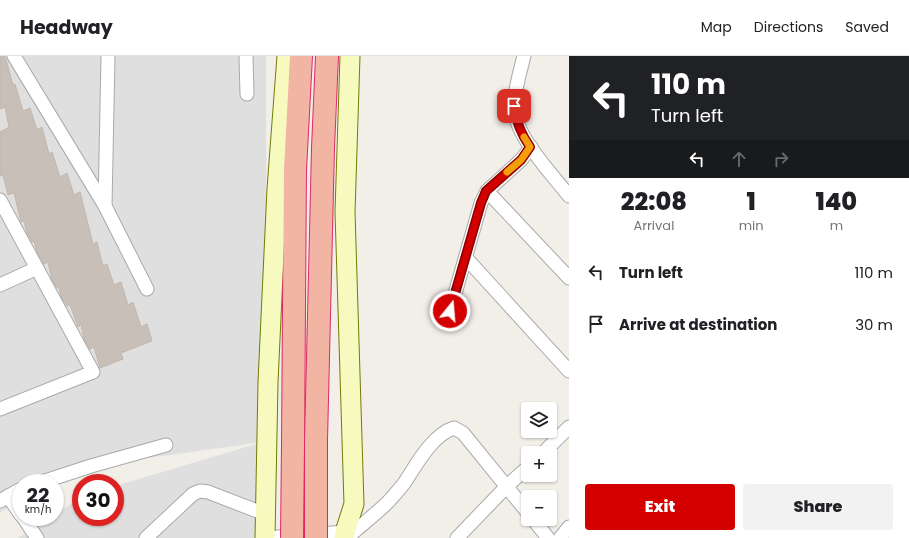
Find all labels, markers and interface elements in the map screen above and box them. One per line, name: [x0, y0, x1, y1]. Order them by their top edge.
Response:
text: Headway: [20, 14, 113, 41]
text: Map: [701, 17, 732, 37]
text: Directions: [754, 17, 823, 37]
text: Saved: [845, 17, 889, 37]
text: 110 m: [651, 65, 726, 104]
icon: left: [585, 72, 637, 124]
pin: [497, 89, 531, 123]
icon: arrive: [503, 95, 525, 117]
text: Turn left: [651, 103, 723, 128]
icon: left: [686, 148, 708, 170]
icon: ahead: [728, 148, 750, 170]
icon: right: [770, 148, 792, 170]
text: 22:08: [621, 185, 687, 218]
text: 1: [747, 185, 756, 218]
text: 140: [816, 185, 857, 218]
text: Arrival: [633, 216, 674, 235]
text: min: [739, 216, 764, 235]
text: m: [830, 216, 843, 235]
icon: left: [585, 261, 607, 283]
text: Turn left: [619, 262, 683, 283]
text: 110 m: [855, 262, 893, 283]
position arrow: [429, 290, 471, 332]
icon: arrive: [585, 313, 607, 335]
text: Arrive at destination: [619, 314, 777, 335]
text: 30 m: [855, 314, 893, 335]
map controls: [521, 402, 557, 526]
button: layers: [521, 402, 557, 438]
button: +: [521, 446, 557, 482]
speed limit sign: 30: [72, 474, 124, 526]
text: 22: [27, 481, 49, 509]
button: Exit: [585, 484, 735, 530]
button: Share: [743, 484, 893, 530]
button: −: [521, 490, 557, 526]
text: km/h: [25, 502, 51, 517]

